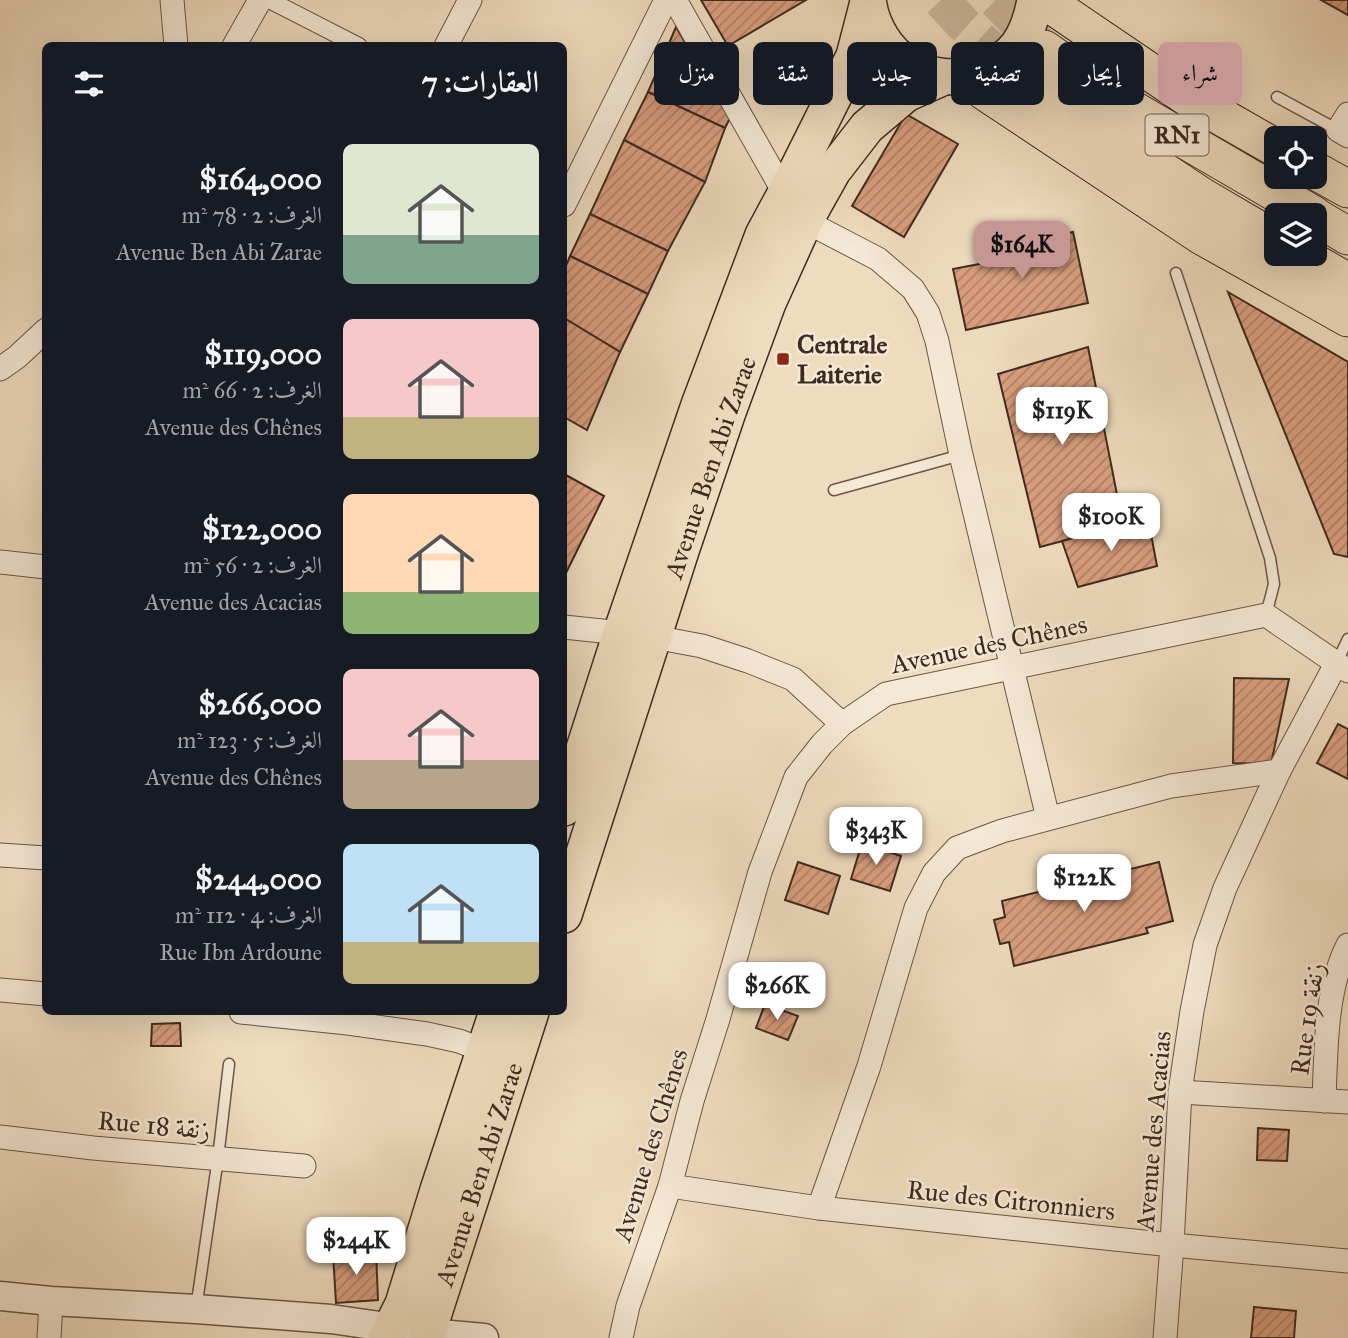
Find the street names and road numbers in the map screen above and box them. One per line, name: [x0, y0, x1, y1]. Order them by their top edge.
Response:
road number: RN1: [1146, 114, 1208, 155]
street label: Avenue Ben Abi Zarae: [657, 351, 763, 583]
street label: Avenue des Chênes: [887, 608, 1090, 681]
street label: Rue 19 زنقة: [1283, 961, 1331, 1077]
street label: Avenue des Acacias: [1128, 1030, 1178, 1233]
street label: Avenue des Chênes: [605, 1045, 695, 1246]
street label: Avenue Ben Abi Zarae: [427, 1058, 530, 1291]
street label: Rue 18 زنقة: [96, 1104, 212, 1146]
street label: Rue des Citronniers: [905, 1173, 1117, 1227]

